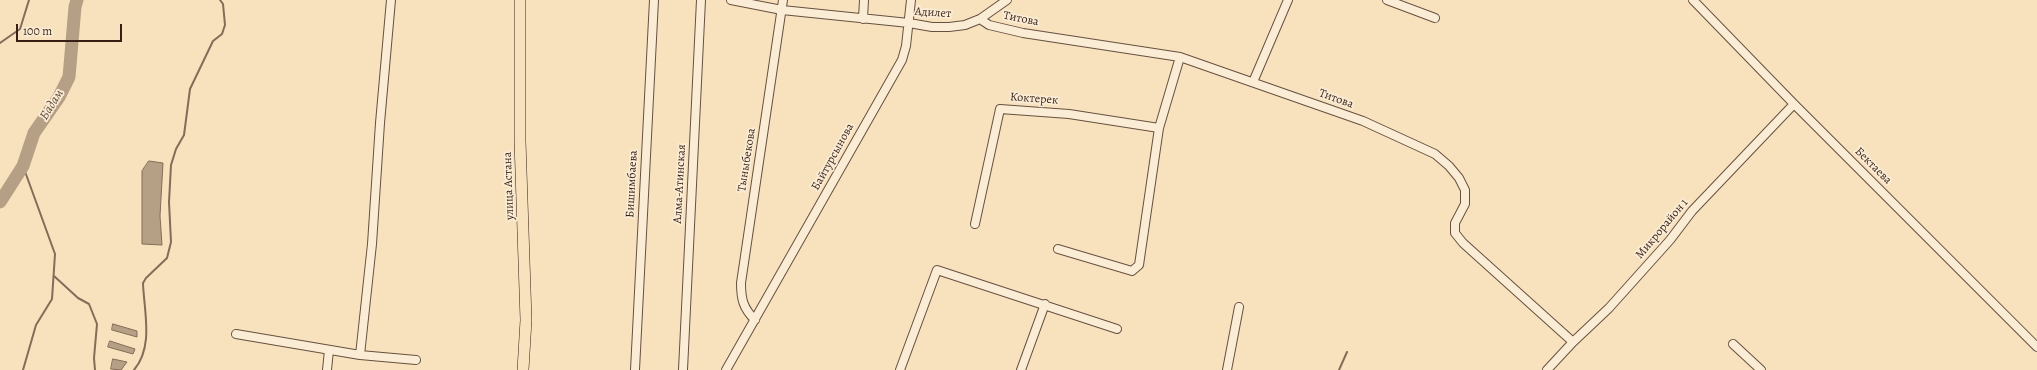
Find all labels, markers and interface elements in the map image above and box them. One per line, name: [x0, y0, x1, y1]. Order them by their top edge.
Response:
street label: Адилет: [914, 5, 952, 21]
street label: Титова: [1002, 9, 1040, 29]
scale bar: [18, 16, 124, 42]
text: 100 m: [23, 23, 52, 39]
street label: Титова: [1317, 86, 1355, 112]
water label: Бадам: [37, 87, 67, 123]
street label: Коктерек: [1009, 90, 1059, 108]
street label: Байтурсынова: [809, 121, 857, 193]
street label: Тыныбекова: [735, 127, 759, 193]
street label: Алма-Атинская: [671, 144, 689, 224]
street label: Бектаева: [1851, 144, 1895, 188]
street label: Бишимбаева: [623, 150, 641, 218]
street label: улица Астана: [501, 152, 517, 220]
street label: Микрорайон 1: [1633, 196, 1691, 262]

